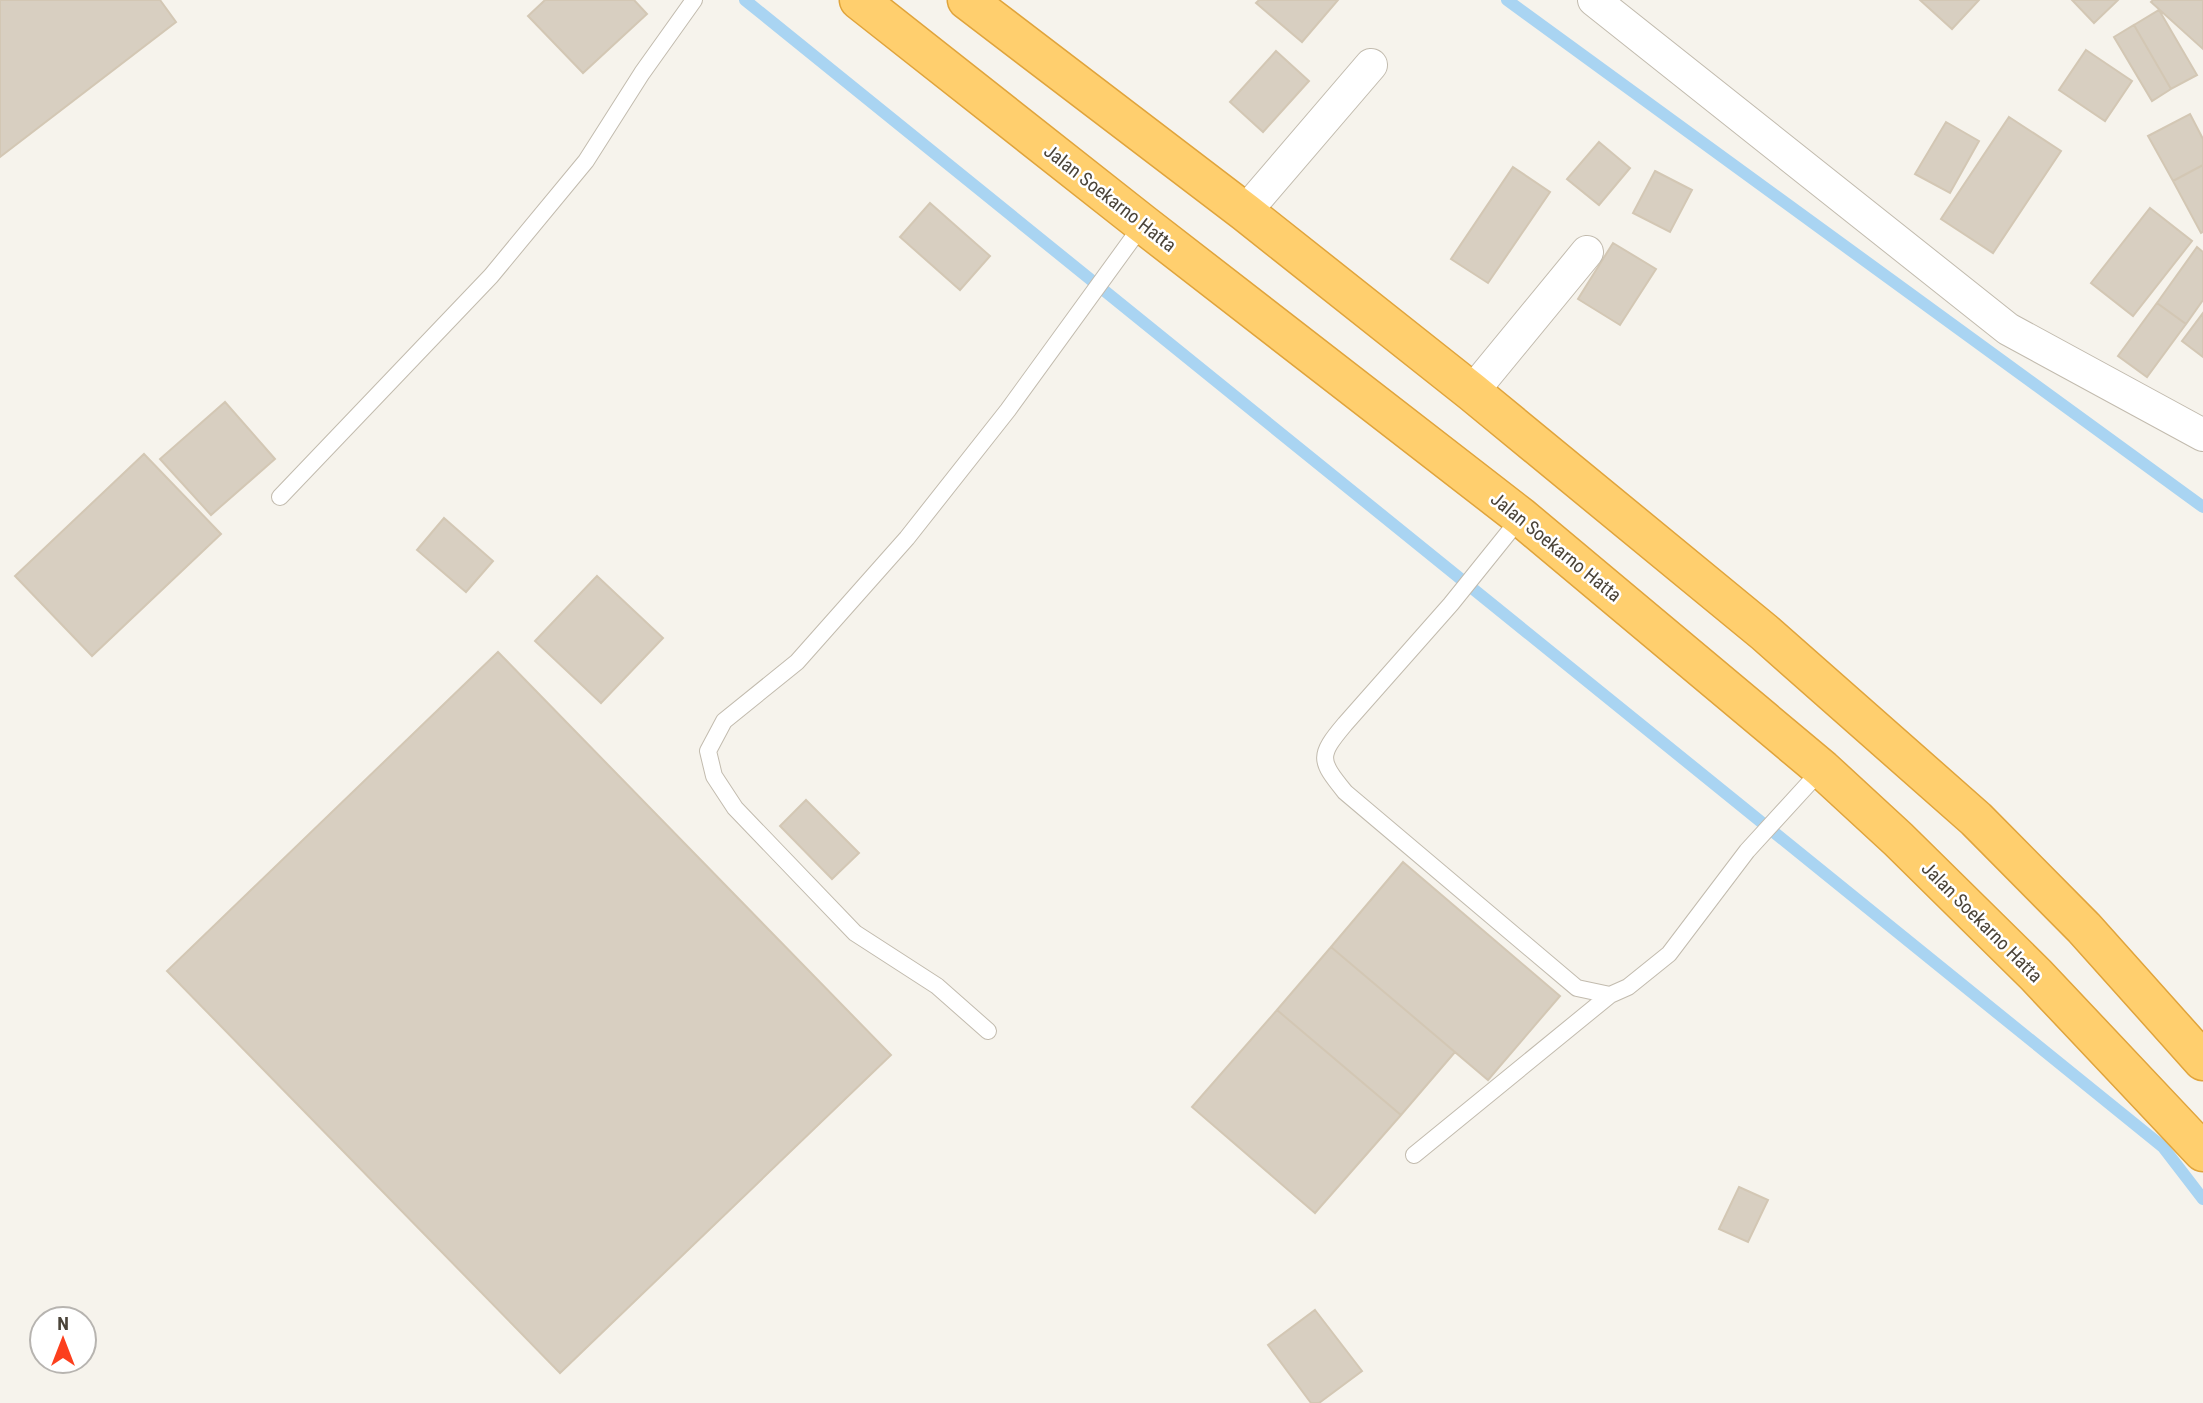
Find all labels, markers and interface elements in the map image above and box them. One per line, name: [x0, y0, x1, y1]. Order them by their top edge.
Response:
street label: Jalan Soekarno Hatta: [1039, 139, 1181, 257]
street label: Jalan Soekarno Hatta: [1486, 487, 1626, 607]
street label: Jalan Soekarno Hatta: [1917, 857, 2047, 987]
north arrow: [28, 1305, 98, 1375]
text: N: [57, 1312, 69, 1335]

